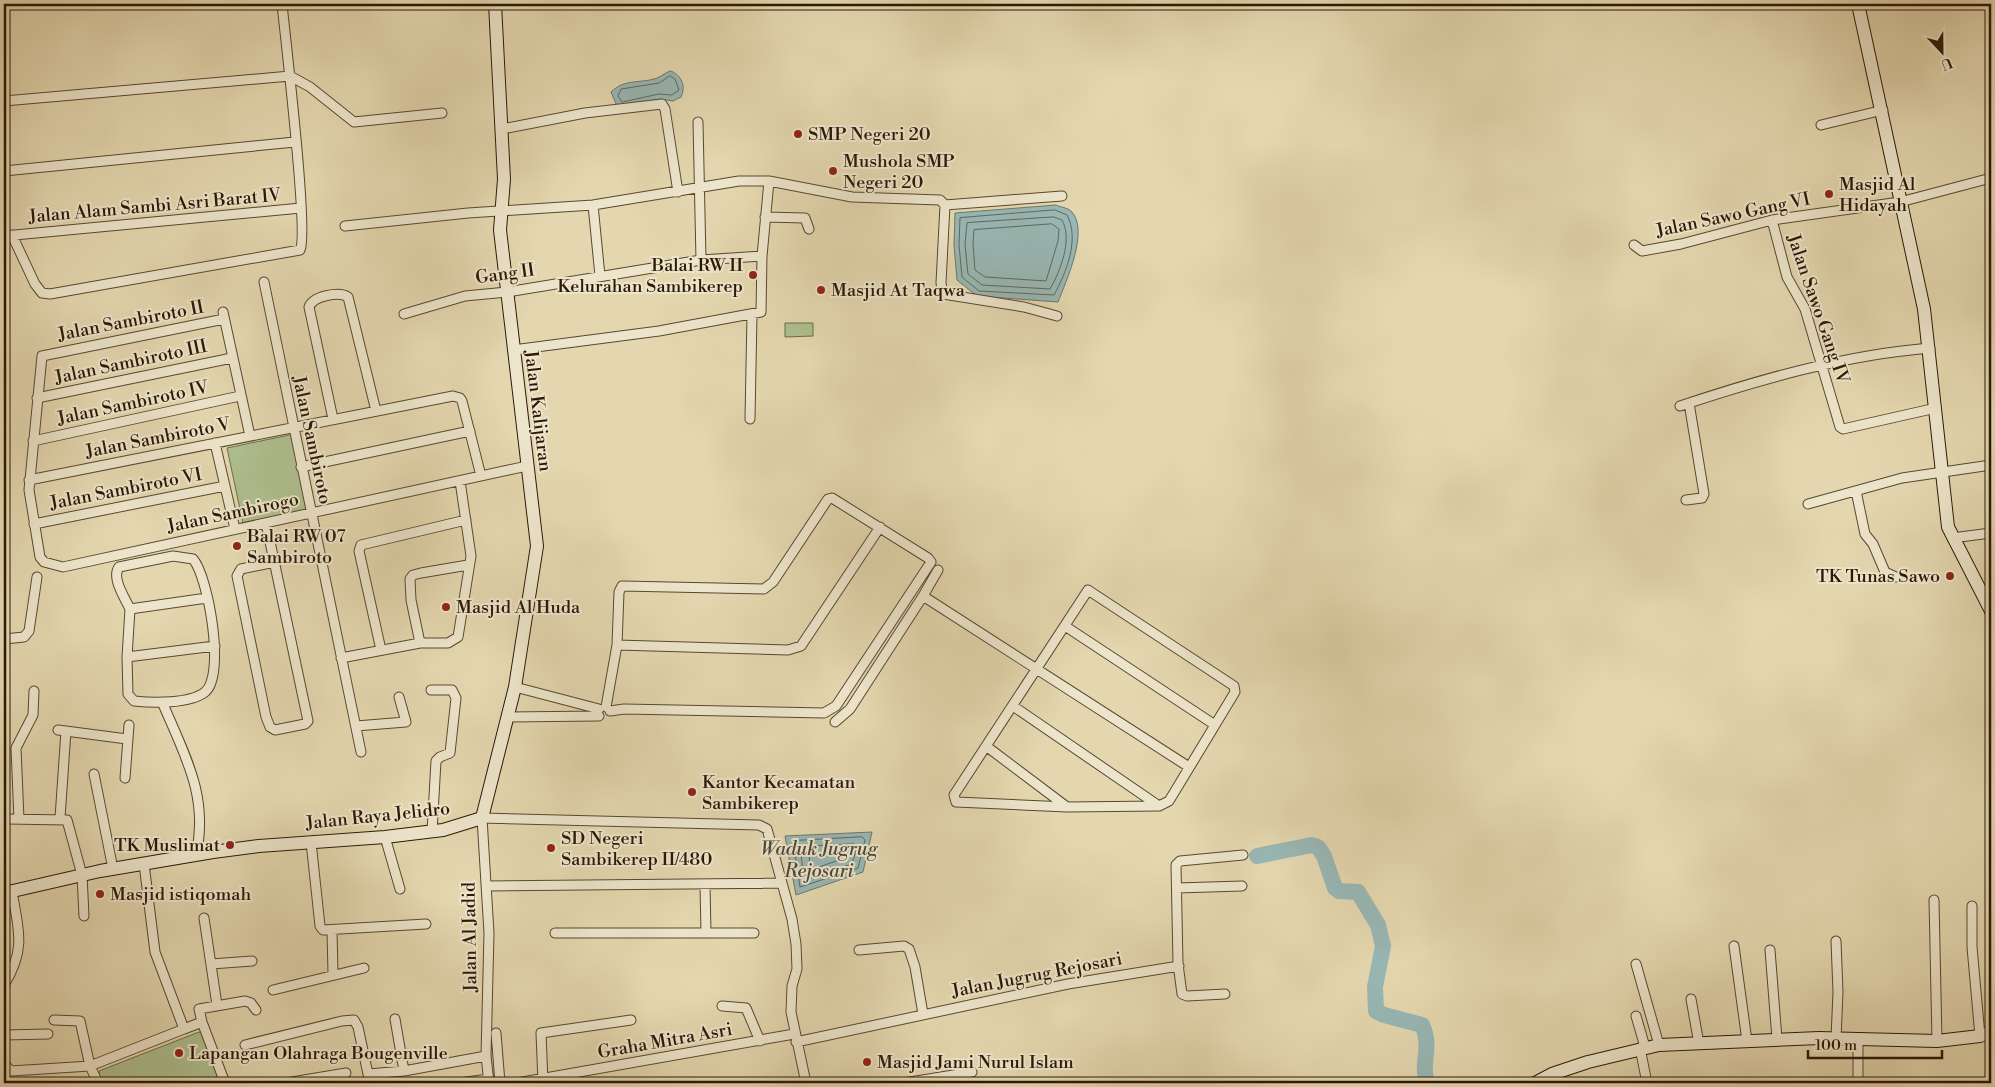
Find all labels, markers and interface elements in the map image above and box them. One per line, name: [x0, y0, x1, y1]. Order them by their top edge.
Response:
north arrow: [1918, 28, 1968, 78]
text: U: [1938, 53, 1955, 74]
place label: SMP Negeri 20: [808, 123, 931, 146]
marker: SMP Negeri 20: [792, 128, 804, 140]
place label: Mushola SMP Negeri 20: [843, 150, 955, 194]
marker: Mushola SMP Negeri 20: [827, 165, 839, 177]
place label: Masjid Al Hidayah: [1839, 173, 1916, 217]
street label: Jalan Alam Sambi Asri Barat IV: [27, 183, 282, 229]
street label: Jalan Sawo Gang VI: [1653, 187, 1812, 243]
marker: Masjid Al Hidayah: [1823, 188, 1835, 200]
street label: Jalan Sawo Gang IV: [1781, 230, 1854, 387]
place label: Balai RW II Kelurahan Sambikerep: [557, 254, 743, 298]
street label: Gang II: [474, 258, 536, 290]
marker: Balai RW II Kelurahan Sambikerep: [747, 269, 759, 281]
place label: Masjid At Taqwa: [831, 279, 966, 302]
marker: Masjid At Taqwa: [815, 284, 827, 296]
street label: Jalan Sambiroto II: [55, 296, 206, 347]
street label: Jalan Sambiroto III: [52, 335, 209, 390]
street label: Jalan Kalijaran: [519, 348, 557, 473]
street label: Jalan Sambiroto: [287, 373, 337, 506]
street label: Jalan Sambiroto IV: [54, 376, 211, 430]
street label: Jalan Sambiroto V: [82, 413, 233, 464]
street label: Jalan Sambiroto VI: [47, 463, 204, 515]
street label: Jalan Sambirogo: [164, 488, 301, 538]
place label: Balai RW 07 Sambiroto: [246, 525, 346, 569]
marker: Balai RW 07 Sambiroto: [231, 540, 243, 552]
place label: TK Tunas Sawo: [1816, 565, 1940, 588]
marker: TK Tunas Sawo: [1944, 570, 1956, 582]
place label: Masjid Al Huda: [456, 596, 581, 619]
marker: Masjid Al Huda: [440, 601, 452, 613]
place label: Kantor Kecamatan Sambikerep: [702, 771, 855, 815]
marker: Kantor Kecamatan Sambikerep: [686, 786, 698, 798]
street label: Jalan Raya Jelidro: [304, 797, 451, 835]
place label: SD Negeri Sambikerep II/480: [561, 827, 712, 871]
place label: TK Muslimat: [114, 834, 221, 857]
water label: Waduk Jugrug Rejosari: [760, 837, 879, 883]
marker: TK Muslimat: [224, 839, 236, 851]
marker: SD Negeri Sambikerep II/480: [545, 842, 557, 854]
street label: Jalan Al Jadid: [458, 881, 482, 993]
place label: Masjid istiqomah: [110, 883, 251, 906]
marker: Masjid istiqomah: [94, 888, 106, 900]
street label: Jalan Jugrug Rejosari: [949, 947, 1124, 1003]
street label: Graha Mitra Asri: [596, 1018, 734, 1064]
scale bar: [1808, 1027, 1941, 1059]
text: 100 m: [1815, 1036, 1857, 1055]
place label: Lapangan Olahraga Bougenville: [189, 1042, 448, 1065]
marker: Lapangan Olahraga Bougenville: [173, 1047, 185, 1059]
place label: Masjid Jami Nurul Islam: [877, 1051, 1074, 1074]
marker: Masjid Jami Nurul Islam: [861, 1056, 873, 1068]

